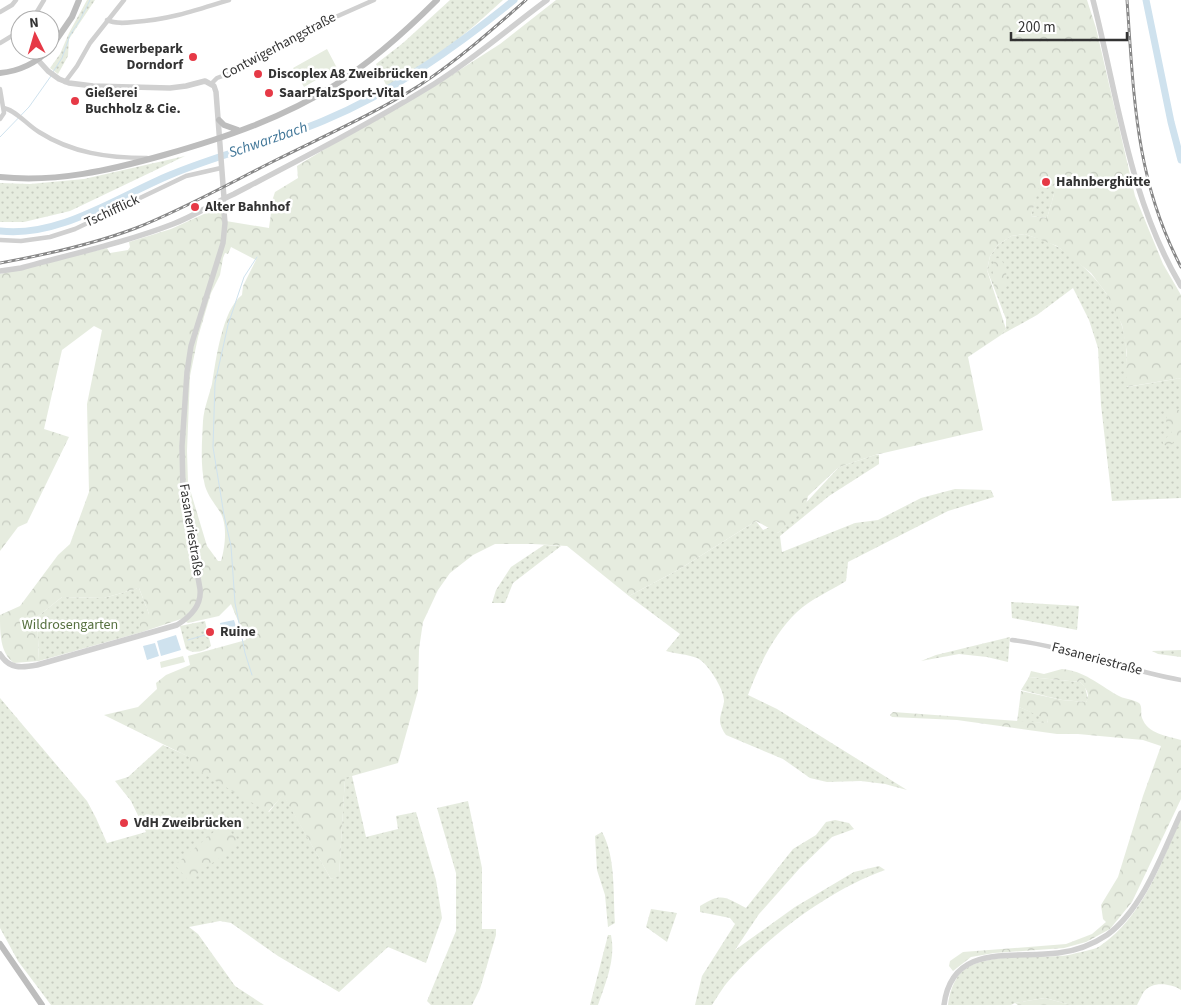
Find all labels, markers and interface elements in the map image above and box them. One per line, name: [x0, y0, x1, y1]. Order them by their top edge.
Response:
street label: Contwigerhangstraße: [218, 7, 340, 85]
north arrow: [10, 10, 60, 60]
scale bar: [1011, 10, 1127, 42]
text: N: [28, 13, 39, 33]
text: 200 m: [1018, 17, 1056, 38]
place label: Gewerbepark Dorndorf: [100, 39, 184, 75]
marker: Gewerbepark Dorndorf: [187, 51, 199, 63]
place label: Discoplex A8 Zweibrücken: [268, 64, 428, 84]
marker: Discoplex A8 Zweibrücken: [252, 68, 264, 80]
place label: Gießerei Buchholz & Cie.: [85, 83, 181, 119]
place label: SaarPfalzSport-Vital: [279, 83, 404, 103]
marker: SaarPfalzSport-Vital: [263, 87, 275, 99]
marker: Gießerei Buchholz & Cie.: [69, 95, 81, 107]
water label: Schwarzbach: [226, 117, 310, 163]
place label: Hahnberghütte: [1056, 172, 1150, 192]
marker: Hahnberghütte: [1040, 176, 1052, 188]
street label: Tschifflick: [81, 190, 143, 232]
place label: Alter Bahnhof: [204, 197, 291, 217]
marker: Alter Bahnhof: [189, 201, 201, 213]
street label: Fasaneriestraße: [174, 482, 208, 578]
park label: Wildrosengarten: [22, 615, 118, 635]
place label: Ruine: [220, 622, 256, 642]
marker: Ruine: [204, 626, 216, 638]
street label: Fasaneriestraße: [1049, 637, 1145, 681]
place label: VdH Zweibrücken: [133, 813, 242, 833]
marker: VdH Zweibrücken: [118, 817, 130, 829]

